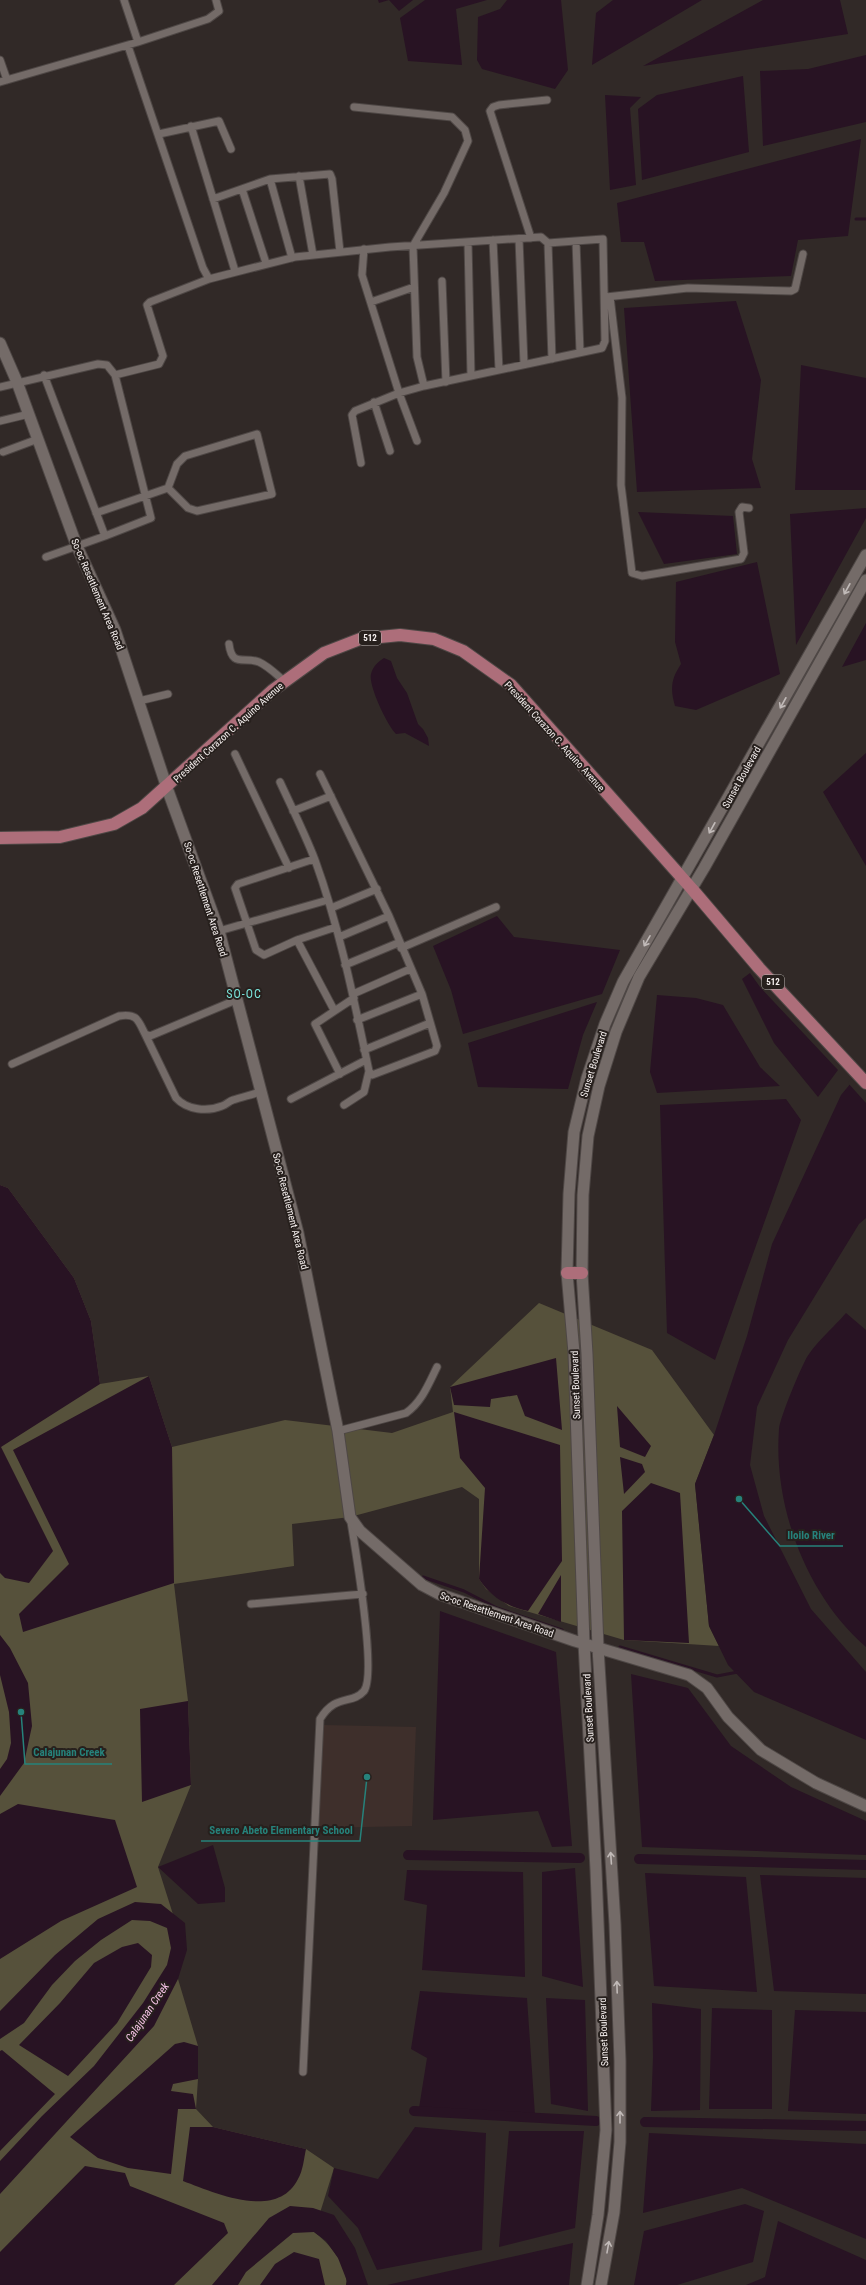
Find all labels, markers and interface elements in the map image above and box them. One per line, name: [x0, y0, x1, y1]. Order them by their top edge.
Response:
street label: So-oc Resettlement Area Road: [69, 537, 126, 651]
one-way arrow: [842, 583, 850, 595]
road number: 512: [359, 631, 381, 645]
street label: President Corazon C. Aquino Avenue: [502, 679, 607, 794]
street label: President Corazon C. Aquino Avenue: [171, 680, 286, 785]
one-way arrow: [779, 696, 786, 708]
street label: Sunset Boulevard: [720, 745, 763, 810]
one-way arrow: [708, 822, 716, 834]
street label: So-oc Resettlement Area Road: [182, 841, 229, 958]
one-way arrow: [643, 935, 651, 947]
road number: 512: [762, 975, 784, 989]
district label: SO-OC: [226, 987, 262, 1001]
street label: Sunset Boulevard: [578, 1030, 609, 1099]
street label: So-oc Resettlement Area Road: [271, 1152, 310, 1271]
street label: Sunset Boulevard: [569, 1351, 582, 1419]
callout: Iloilo River: [780, 1523, 843, 1546]
text: Iloilo River: [787, 1529, 835, 1542]
street label: So-oc Resettlement Area Road: [438, 1590, 555, 1639]
street label: Sunset Boulevard: [581, 1673, 596, 1742]
callout: Calajunan Creek: [25, 1741, 112, 1764]
text: Calajunan Creek: [33, 1746, 106, 1759]
callout: Severo Abeto Elementary School: [201, 1818, 360, 1841]
text: Severo Abeto Elementary School: [209, 1824, 353, 1837]
one-way arrow: [607, 1852, 614, 1865]
water label: Calajunan Creek: [123, 1980, 172, 2044]
one-way arrow: [613, 1981, 621, 1994]
street label: Sunset Boulevard: [597, 1998, 610, 2066]
one-way arrow: [616, 2111, 624, 2124]
one-way arrow: [604, 2240, 612, 2253]

